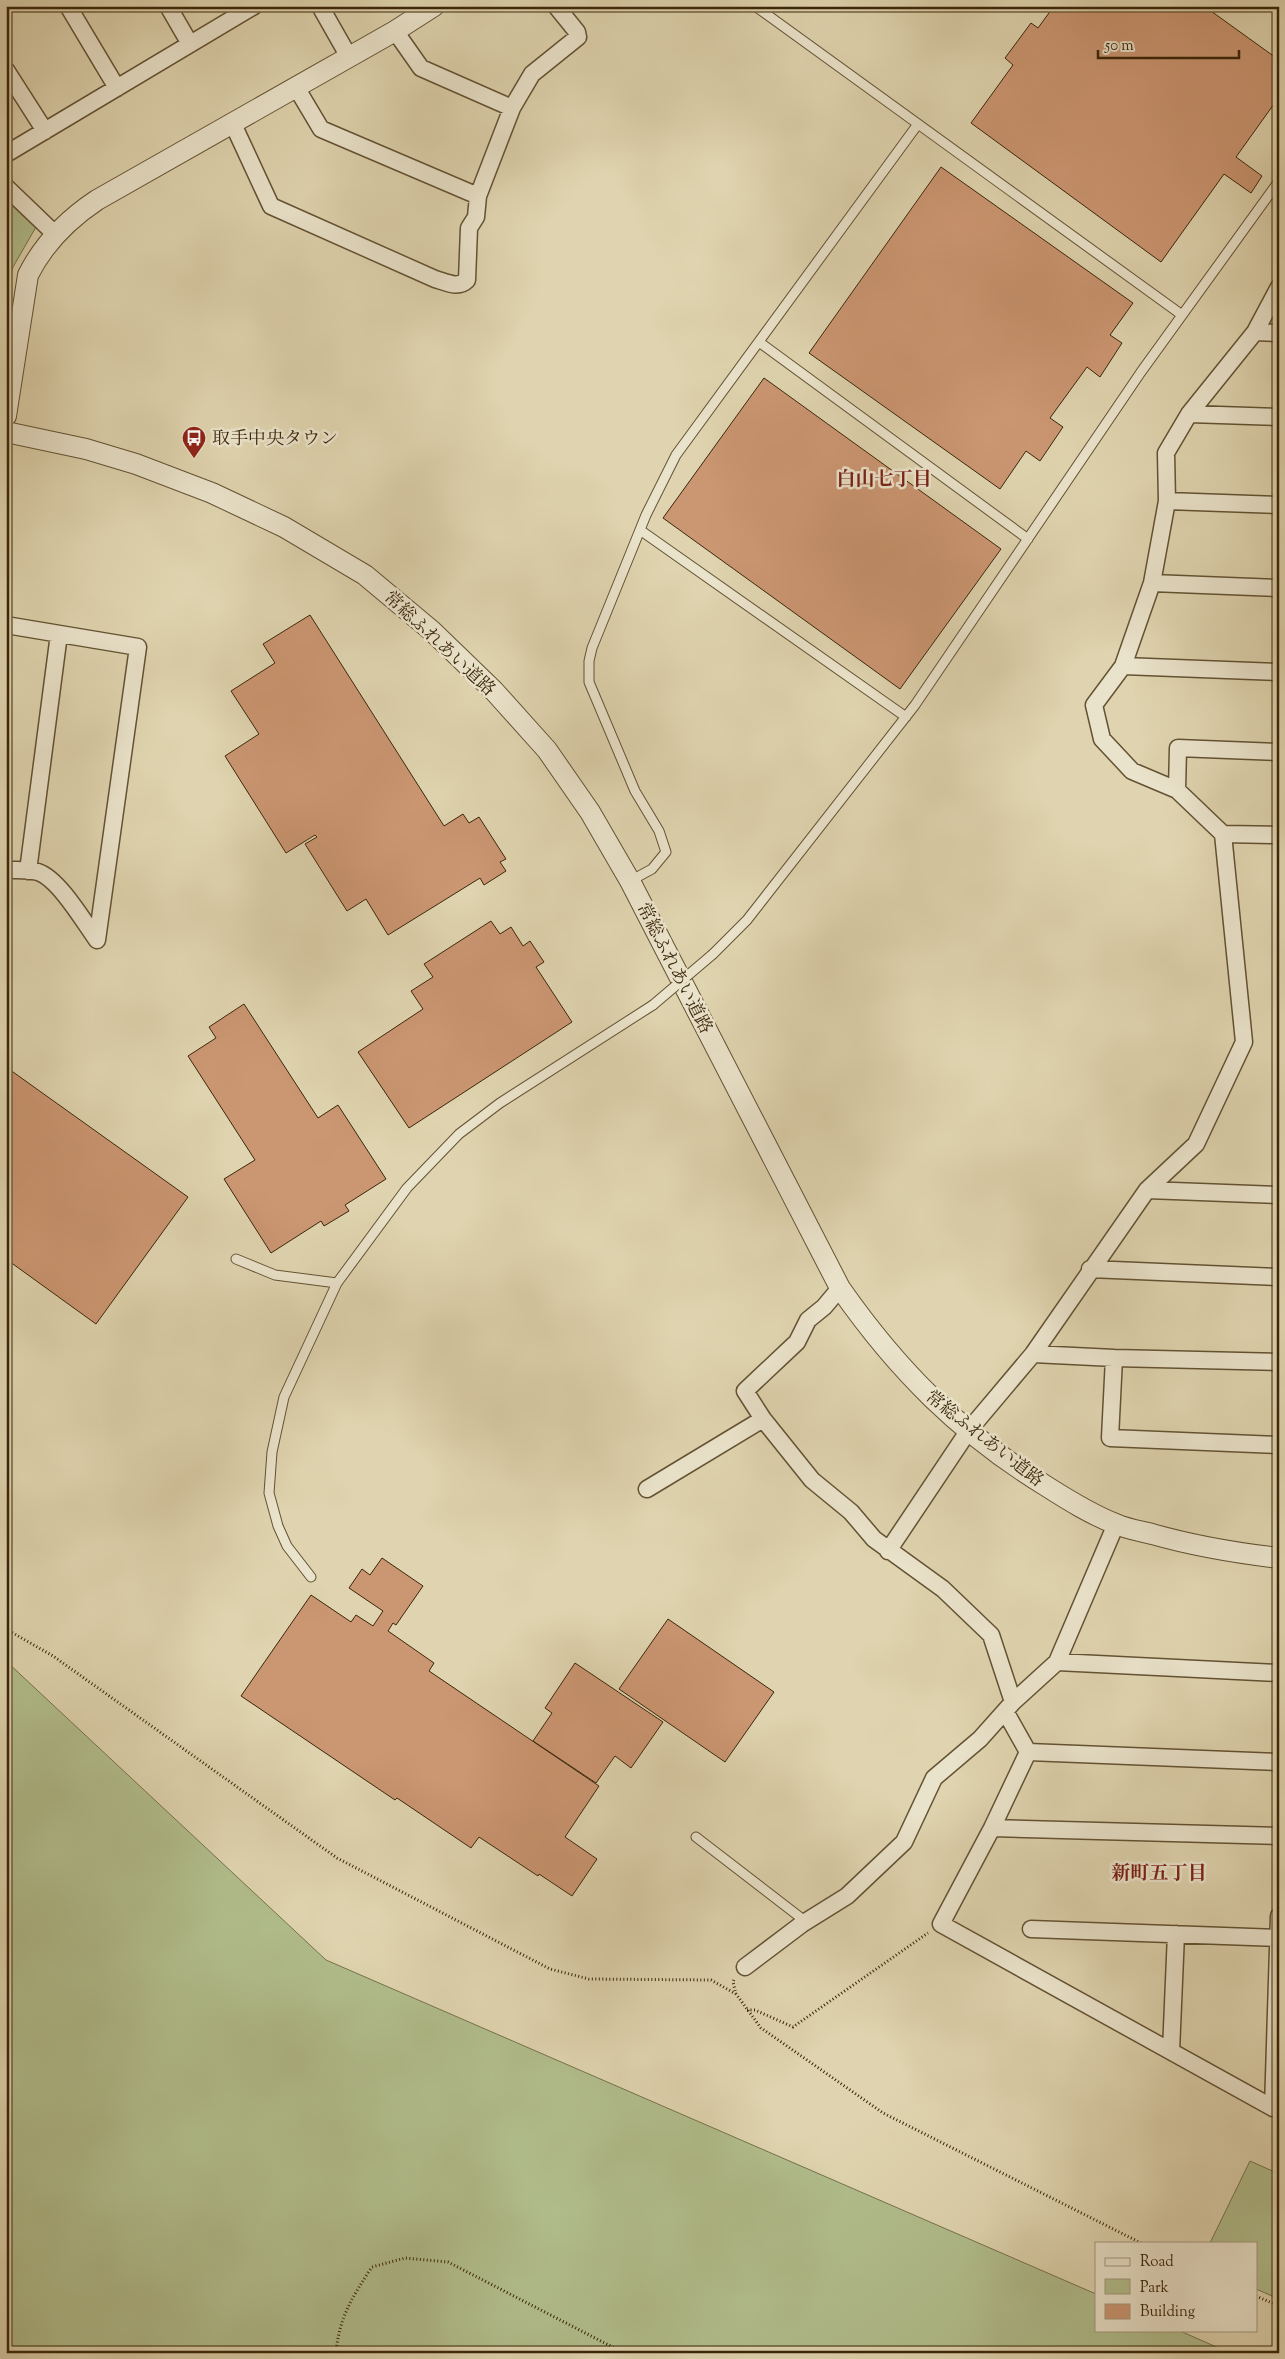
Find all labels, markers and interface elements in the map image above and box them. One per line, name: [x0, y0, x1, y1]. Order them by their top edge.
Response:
scale bar: [1098, 28, 1239, 60]
text: 50 m: [1104, 36, 1134, 57]
bus stop icon: 取手中央タウン: [181, 425, 207, 459]
place label: 取手中央タウン: [212, 427, 338, 453]
district label: 白山七丁目: [836, 467, 932, 494]
street label: 常総ふれあい道路: [377, 586, 500, 703]
street label: 常総ふれあい道路: [629, 899, 717, 1039]
street label: 常総ふれあい道路: [919, 1385, 1049, 1494]
district label: 新町五丁目: [1111, 1861, 1207, 1888]
legend: [1095, 2242, 1258, 2332]
text: Road: [1140, 2252, 1174, 2273]
text: Park: [1140, 2278, 1169, 2299]
text: Building: [1140, 2302, 1195, 2323]

